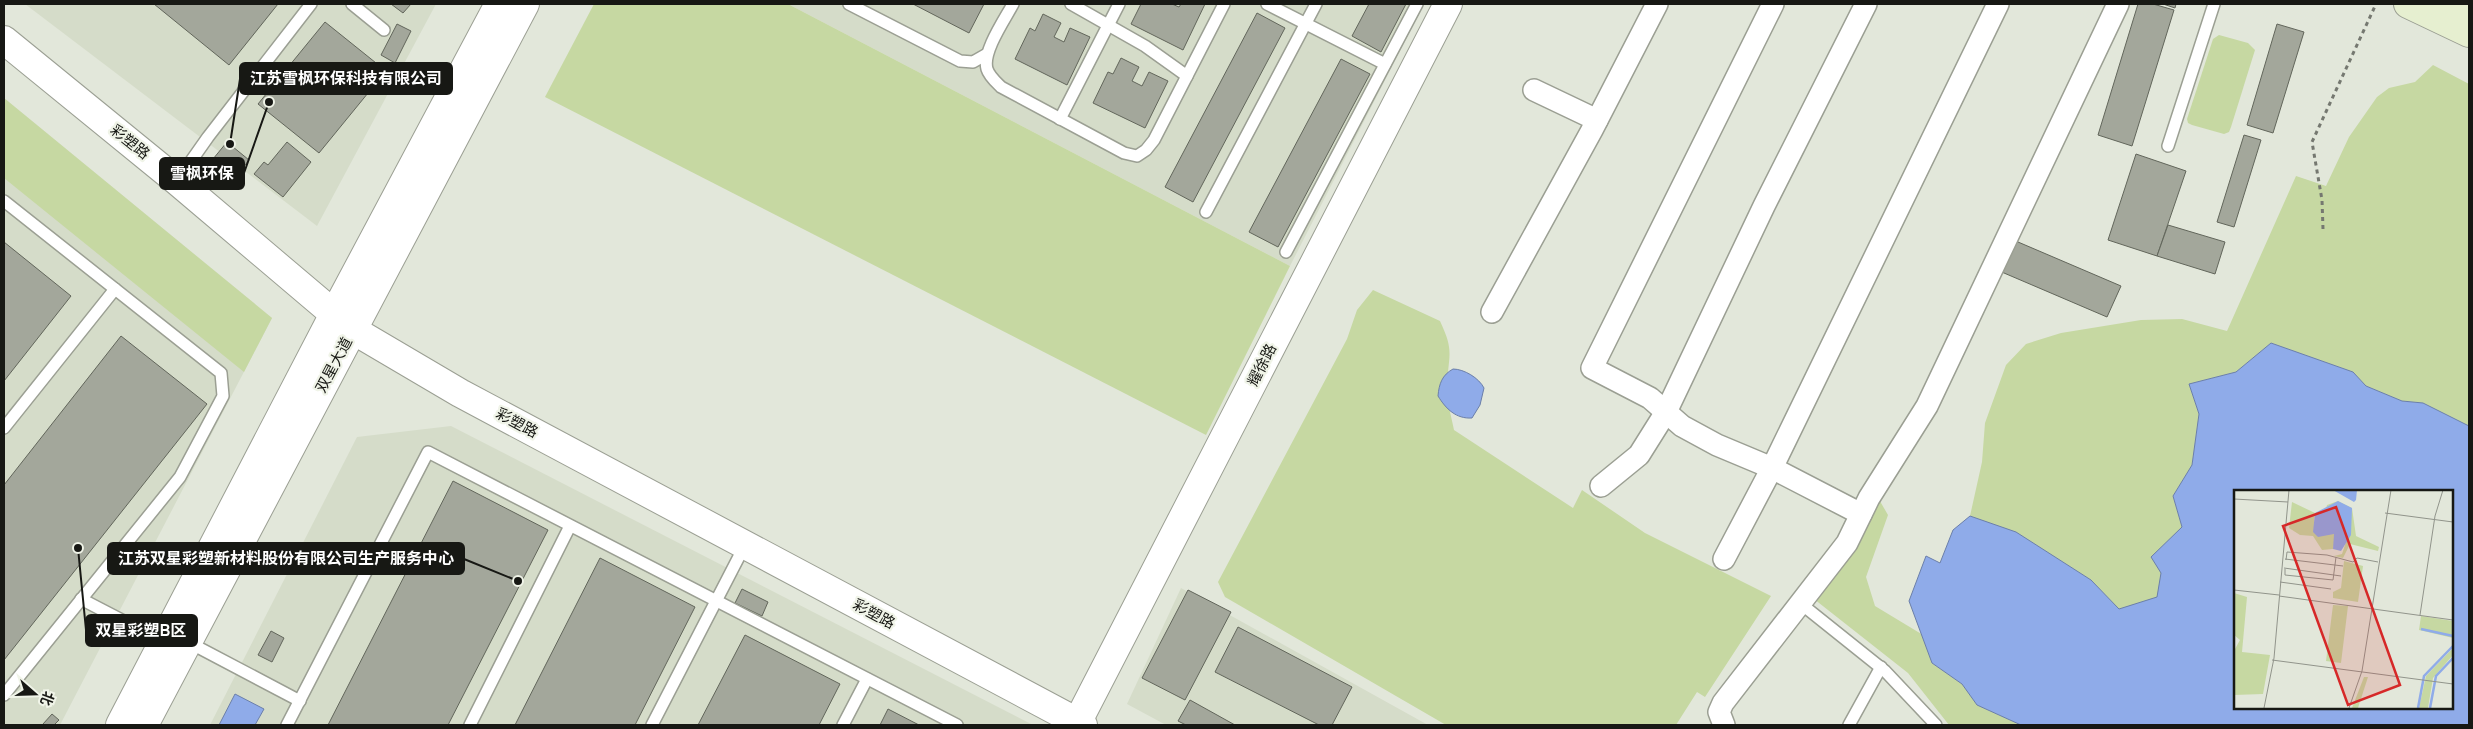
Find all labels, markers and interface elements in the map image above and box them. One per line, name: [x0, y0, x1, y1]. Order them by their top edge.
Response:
callout: 江苏雪枫环保科技有限公司: [240, 63, 452, 94]
text: 江苏雪枫环保科技有限公司: [250, 70, 442, 90]
street label: 彩塑路: [106, 122, 153, 165]
callout: 雪枫环保: [160, 158, 244, 189]
text: 雪枫环保: [170, 165, 234, 185]
street label: 双星大道: [313, 335, 358, 397]
street label: 耀徐路: [1245, 341, 1282, 390]
street label: 彩塑路: [492, 405, 541, 443]
inset map: [2234, 490, 2453, 709]
callout: 江苏双星彩塑新材料股份有限公司生产服务中心: [108, 543, 464, 574]
text: 江苏双星彩塑新材料股份有限公司生产服务中心: [118, 549, 454, 570]
street label: 彩塑路: [849, 596, 898, 634]
callout: 双星彩塑B区: [86, 615, 197, 646]
text: 双星彩塑B区: [95, 622, 187, 642]
north arrow: [10, 669, 60, 719]
text: 北: [35, 688, 56, 707]

